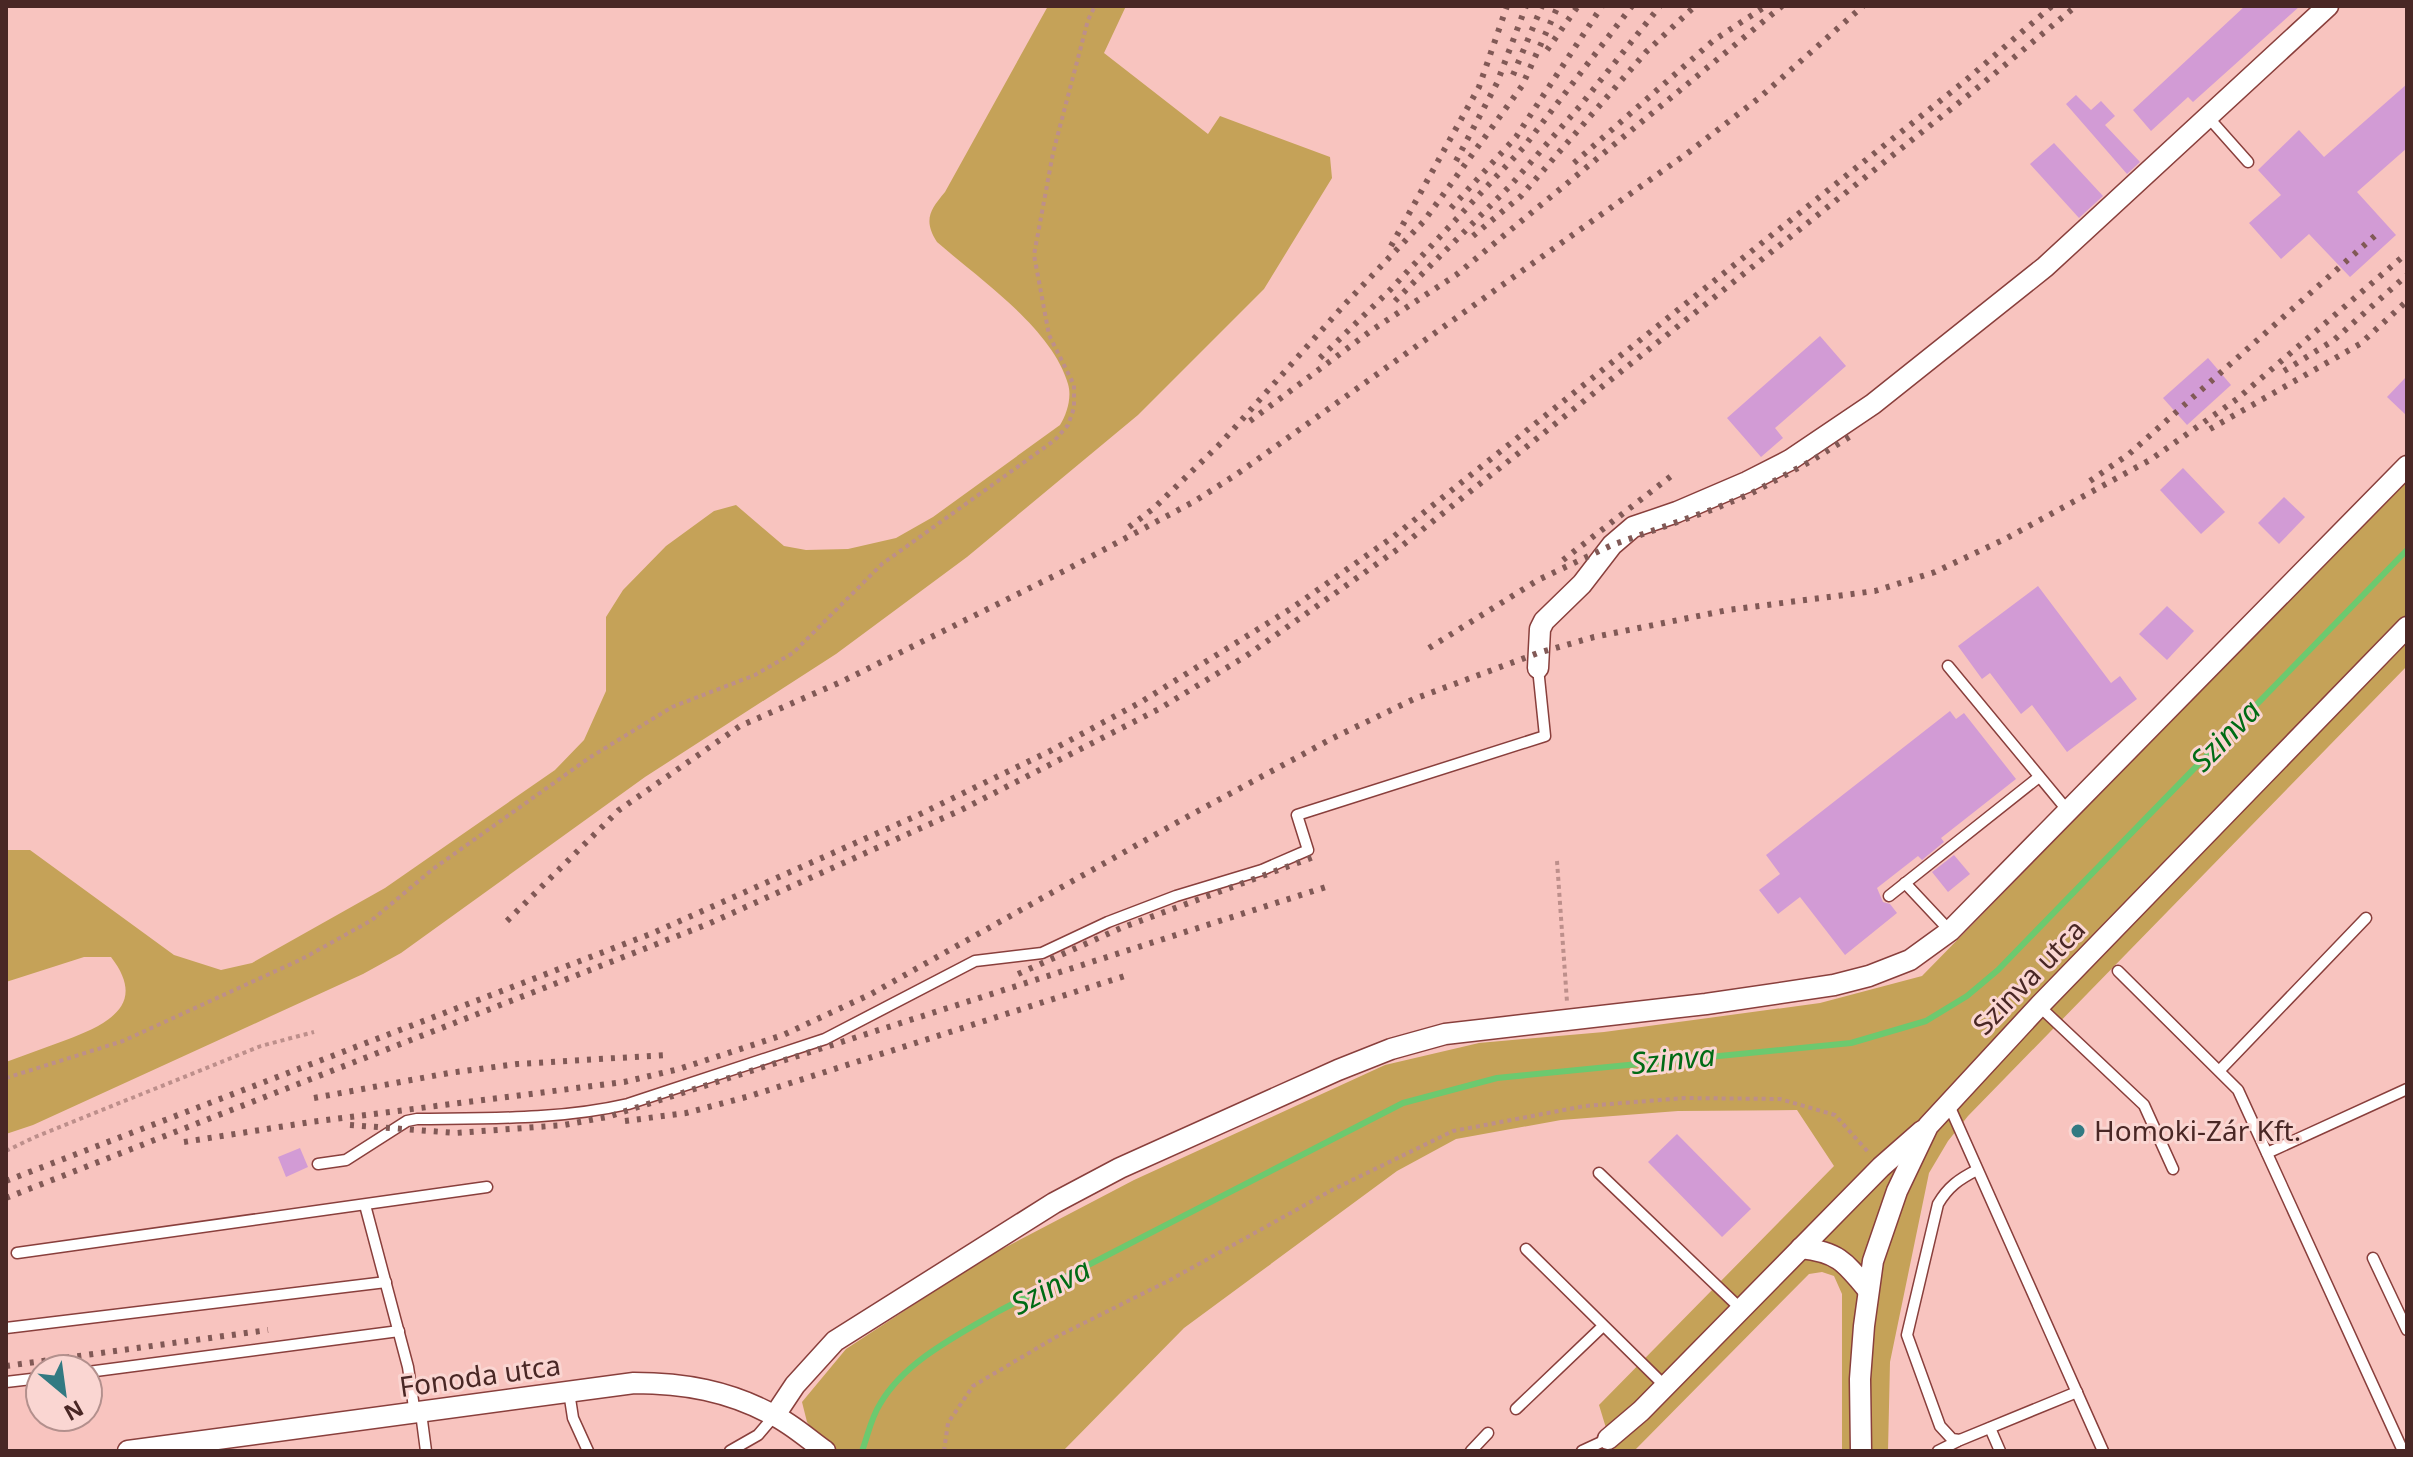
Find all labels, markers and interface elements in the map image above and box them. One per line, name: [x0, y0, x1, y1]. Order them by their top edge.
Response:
water label: Szinva: [2181, 690, 2269, 780]
street label: Szinva utca: [1964, 910, 2093, 1042]
water label: Szinva: [1629, 1034, 1717, 1083]
place label: Homoki-Zár Kft.: [2094, 1111, 2301, 1149]
marker: Homoki-Zár Kft.: [2069, 1122, 2087, 1140]
water label: Szinva: [1003, 1248, 1097, 1324]
street label: Fonoda utca: [397, 1345, 563, 1405]
north arrow: [24, 1353, 104, 1433]
text: N: [59, 1394, 89, 1429]

